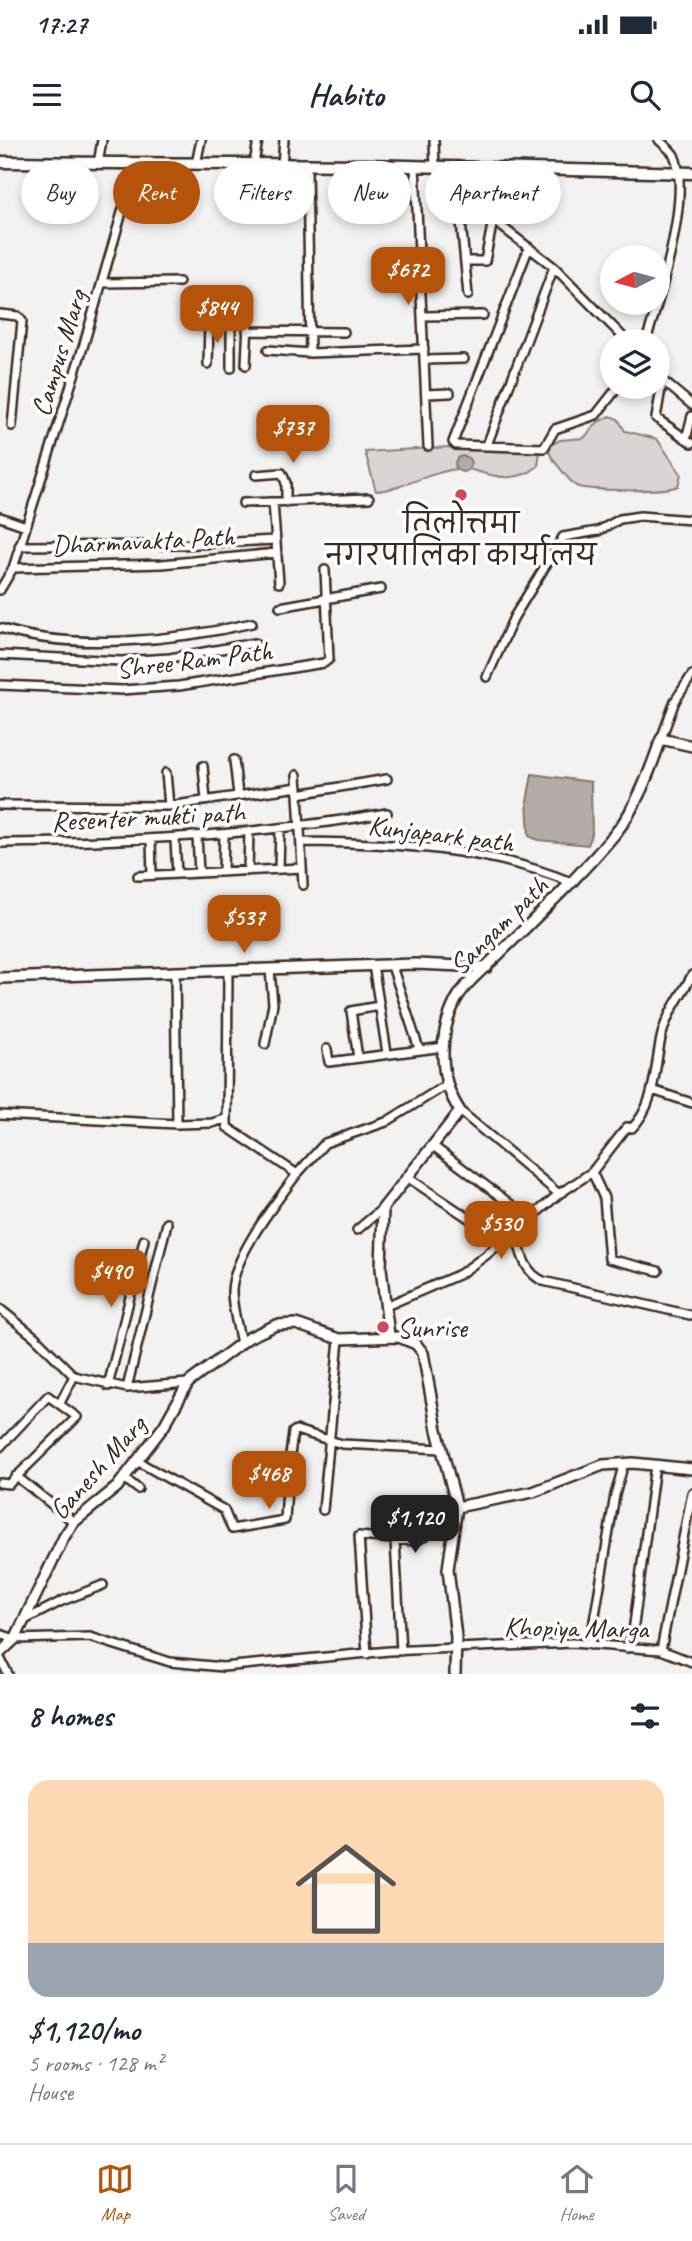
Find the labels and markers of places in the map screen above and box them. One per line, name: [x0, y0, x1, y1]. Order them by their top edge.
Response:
pin: $672: [367, 248, 449, 307]
pin: $844: [176, 286, 258, 345]
pin: $737: [252, 406, 334, 465]
marker: तिलोत्तमा नगरपालिका कार्यालय: [453, 487, 469, 503]
place label: तिलोत्तमा नगरपालिका कार्यालय: [324, 500, 599, 573]
pin: $537: [203, 896, 285, 955]
pin: $530: [460, 1202, 542, 1261]
pin: $490: [70, 1250, 152, 1309]
place label: Sunrise: [397, 1310, 469, 1345]
marker: Sunrise: [375, 1319, 391, 1335]
pin: $468: [228, 1452, 310, 1511]
pin: $1,120: [358, 1496, 472, 1555]

